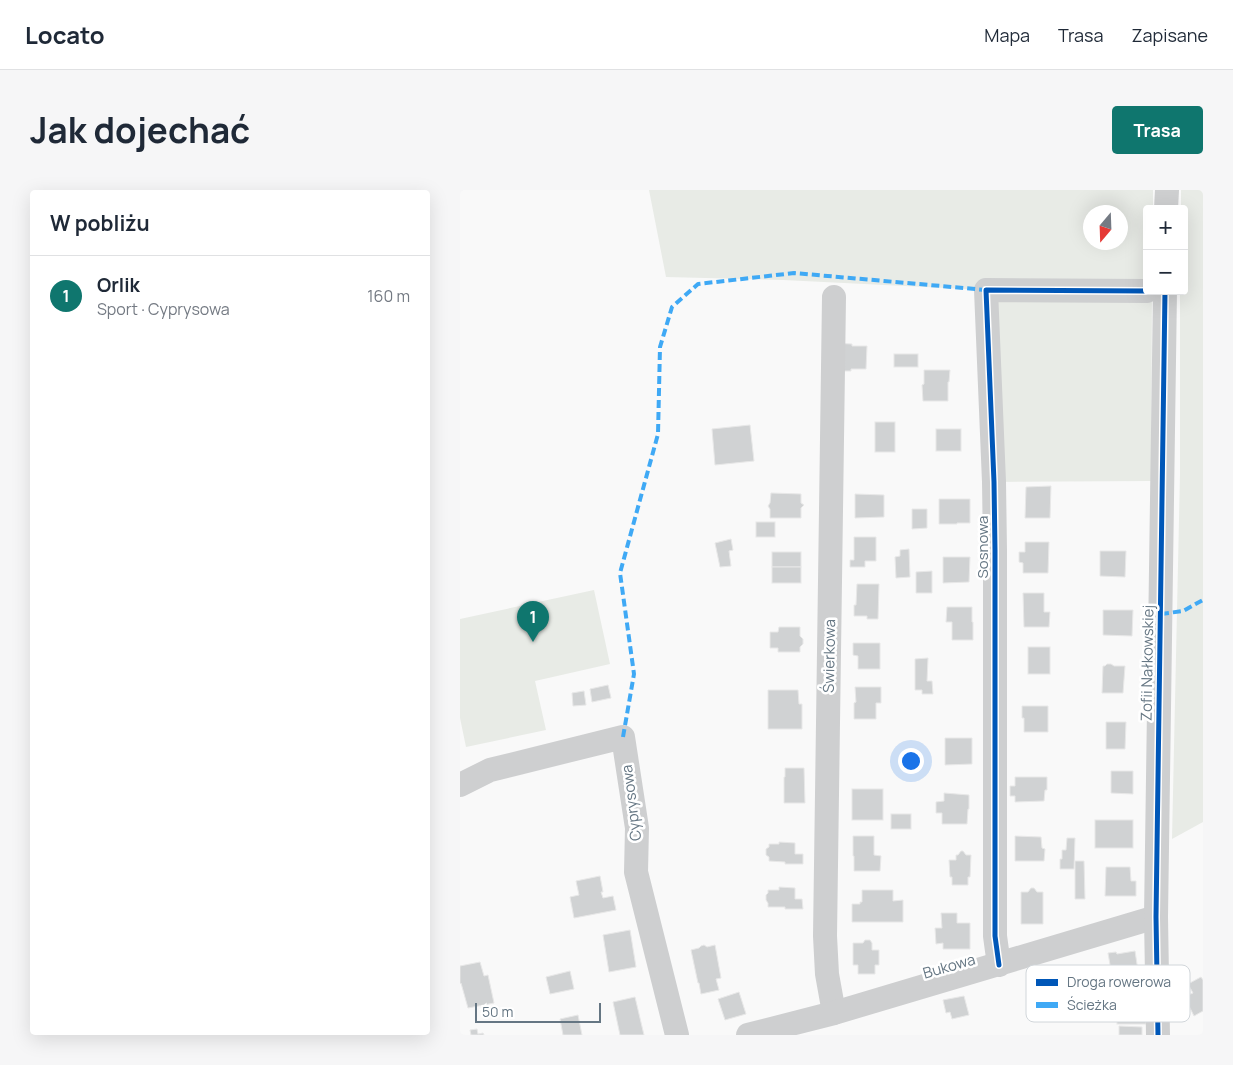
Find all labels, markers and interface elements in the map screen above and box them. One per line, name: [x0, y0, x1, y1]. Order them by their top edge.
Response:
text: Locato: [25, 18, 105, 51]
text: Mapa: [984, 23, 1030, 47]
text: Trasa: [1058, 23, 1103, 47]
text: Zapisane: [1131, 23, 1208, 47]
text: Jak dojechać: [30, 106, 250, 154]
button: Trasa: [1112, 106, 1203, 154]
north arrow: [1083, 205, 1128, 250]
map controls: [1143, 205, 1188, 295]
button: +: [1143, 205, 1188, 250]
text: W pobliżu: [50, 209, 150, 237]
button: −: [1143, 250, 1188, 295]
text: Orlik: [97, 272, 140, 298]
text: 1: [62, 285, 70, 307]
text: 160 m: [367, 285, 410, 307]
text: Sport · Cyprysowa: [97, 298, 230, 320]
street label: Sosnowa: [972, 516, 993, 578]
pin: 1: [517, 601, 549, 642]
street label: Zofii Nałkowskiej: [1135, 605, 1159, 721]
street label: Świerkowa: [818, 619, 840, 693]
your location: [898, 748, 924, 774]
street label: Cyprysowa: [616, 764, 646, 842]
street label: Bukowa: [920, 949, 978, 983]
legend: [1026, 965, 1190, 1022]
text: Droga rowerowa: [1067, 972, 1171, 991]
text: Ścieżka: [1067, 995, 1117, 1014]
scale bar: [475, 1000, 601, 1023]
text: 50 m: [482, 1002, 513, 1021]

